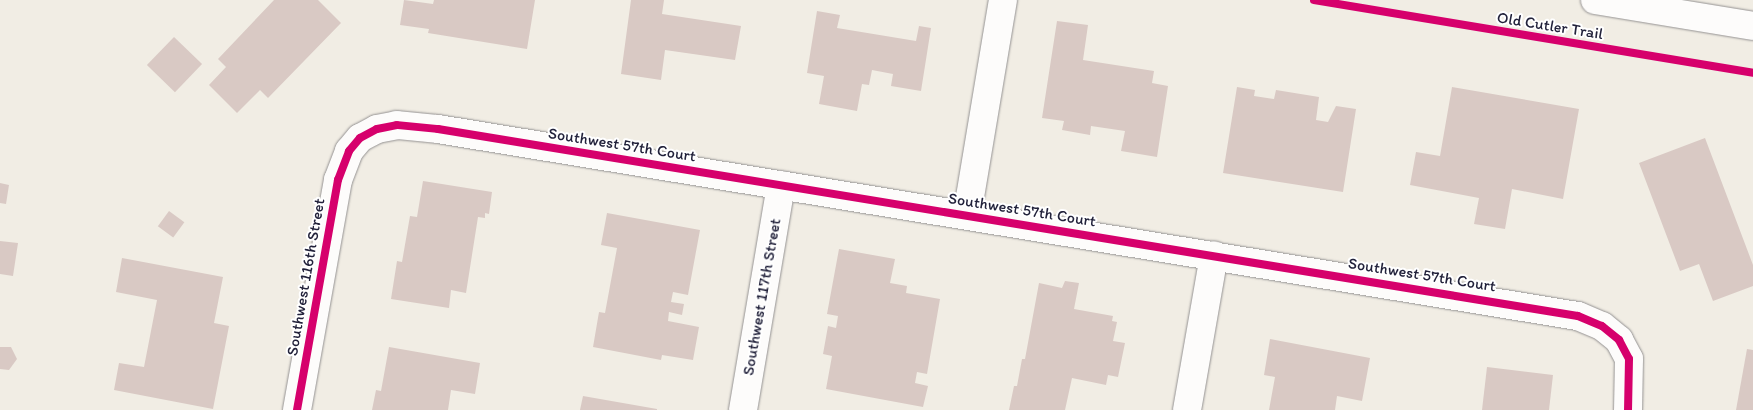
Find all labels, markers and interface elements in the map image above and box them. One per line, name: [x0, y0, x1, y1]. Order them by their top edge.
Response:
street label: Old Cutler Trail: [1496, 8, 1604, 44]
street label: Southwest 57th Court: [547, 124, 697, 166]
street label: Southwest 57th Court: [947, 189, 1097, 231]
street label: Southwest 116th Street: [283, 197, 329, 357]
street label: Southwest 117th Street: [739, 217, 785, 377]
street label: Southwest 57th Court: [1347, 254, 1497, 296]

